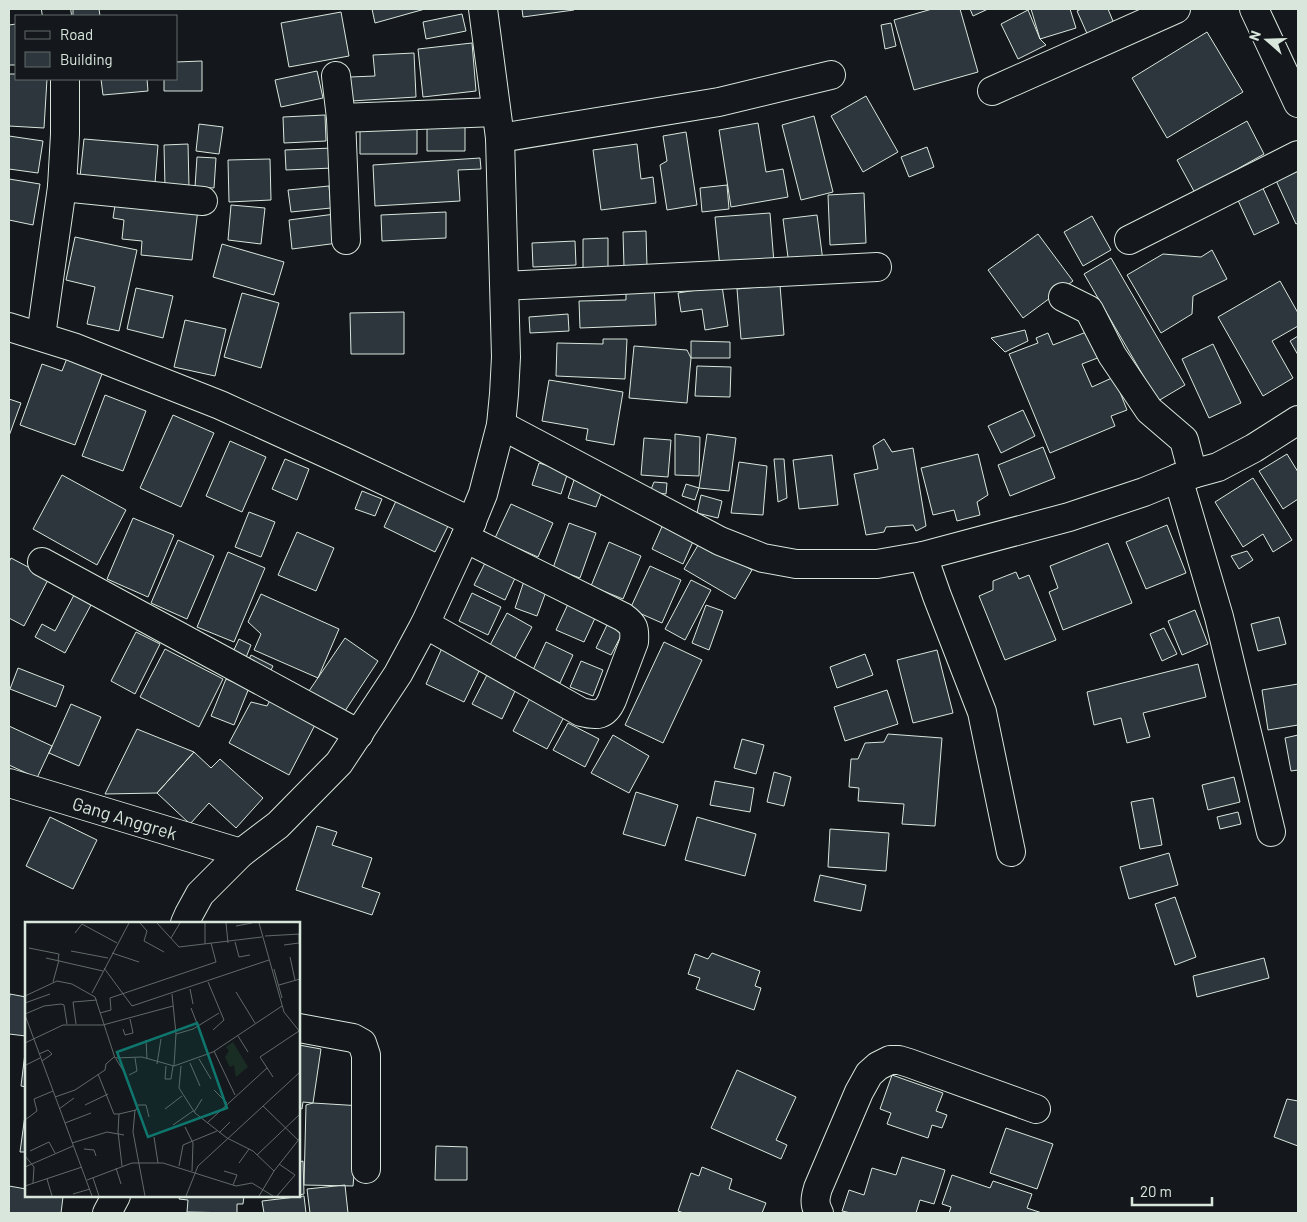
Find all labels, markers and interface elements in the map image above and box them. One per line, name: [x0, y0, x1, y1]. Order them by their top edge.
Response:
legend: [15, 15, 178, 80]
north arrow: [1242, 15, 1292, 65]
text: Road: [60, 25, 93, 43]
text: N: [1245, 28, 1264, 43]
text: Building: [60, 50, 113, 68]
street label: Gang Anggrek: [70, 792, 180, 844]
inset map: [25, 922, 300, 1197]
scale bar: [1132, 1174, 1212, 1206]
text: 20 m: [1140, 1182, 1172, 1200]

